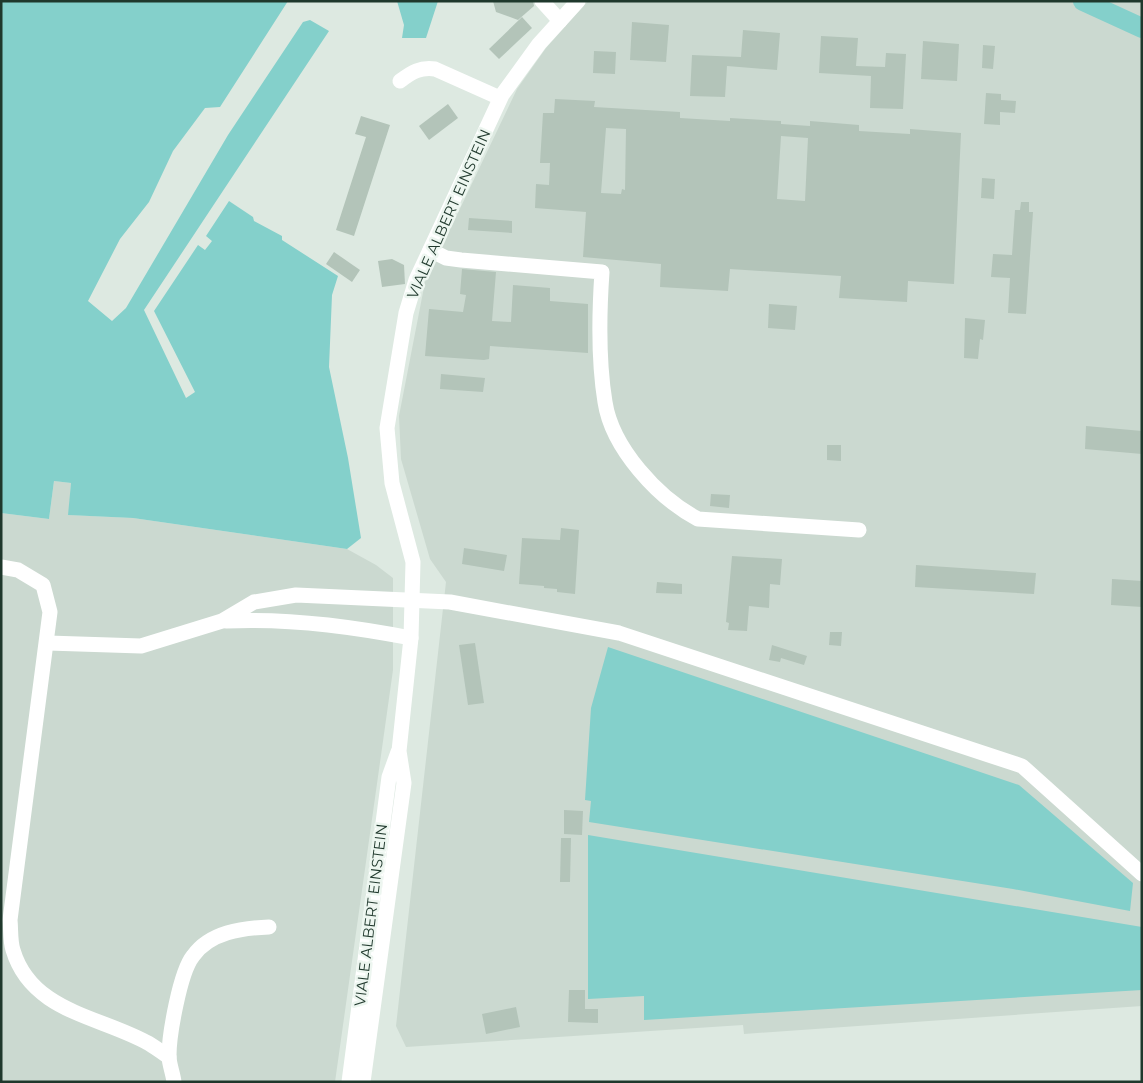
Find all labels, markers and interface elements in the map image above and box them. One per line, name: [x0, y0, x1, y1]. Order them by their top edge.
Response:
street label: VIALE ALBERT EINSTEIN: [403, 126, 495, 302]
street label: VIALE ALBERT EINSTEIN: [350, 823, 391, 1007]

